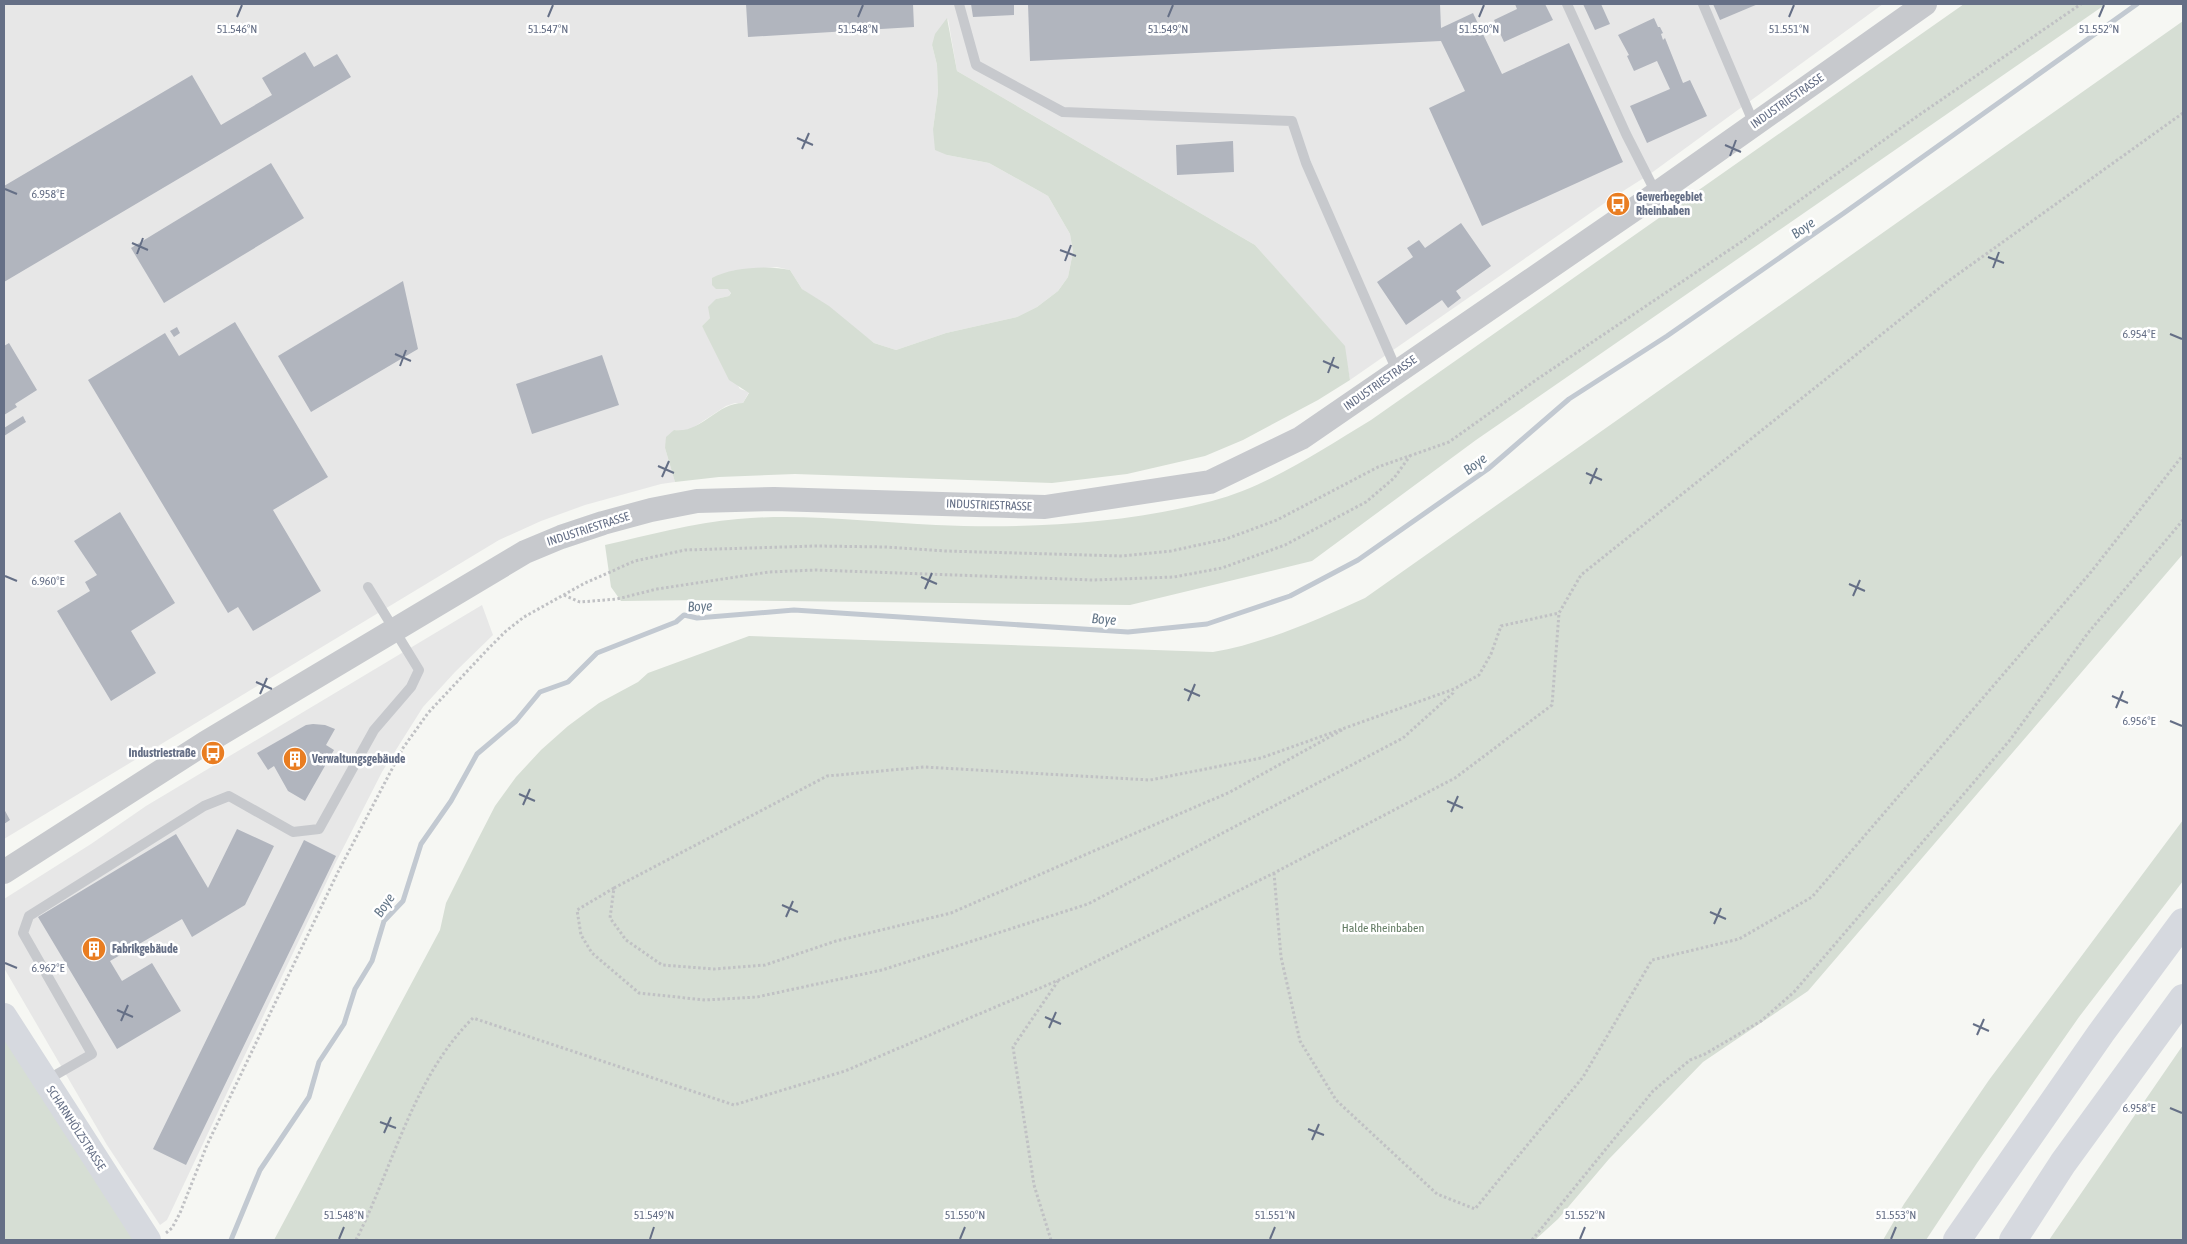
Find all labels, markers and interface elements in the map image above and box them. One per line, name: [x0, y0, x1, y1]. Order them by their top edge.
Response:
text: 51.546°N: [217, 22, 257, 36]
text: 51.547°N: [528, 22, 568, 36]
text: 51.548°N: [838, 22, 878, 36]
text: 51.549°N: [1148, 22, 1188, 36]
text: 51.550°N: [1459, 22, 1499, 36]
text: 51.551°N: [1769, 22, 1809, 36]
text: 51.552°N: [2079, 22, 2119, 36]
street label: INDUSTRIESTRASSE: [1748, 71, 1826, 131]
text: 6.958°E: [31, 187, 65, 201]
place label: Gewerbegebiet Rheinbaben: [1636, 190, 1703, 218]
bus stop icon: Gewerbegebiet Rheinbaben: [1605, 191, 1631, 217]
water label: Boye: [1788, 214, 1818, 242]
text: 6.954°E: [2122, 327, 2156, 341]
street label: INDUSTRIESTRASSE: [1341, 353, 1419, 413]
water label: Boye: [1460, 450, 1490, 478]
street label: INDUSTRIESTRASSE: [946, 497, 1032, 513]
street label: INDUSTRIESTRASSE: [545, 509, 631, 549]
text: 6.960°E: [31, 574, 65, 588]
water label: Boye: [687, 598, 713, 614]
water label: Boye: [1091, 610, 1117, 628]
text: 6.956°E: [2122, 714, 2156, 728]
bus stop icon: Industriestraße: [200, 740, 226, 766]
place label: Industriestraße: [129, 746, 197, 760]
building icon: Verwaltungsgebäude: [282, 746, 308, 772]
place label: Verwaltungsgebäude: [311, 752, 406, 766]
water label: Boye: [370, 890, 398, 920]
park label: Halde Rheinbaben: [1342, 921, 1424, 935]
building icon: Fabrikgebäude: [81, 936, 107, 962]
place label: Fabrikgebäude: [112, 942, 179, 956]
text: 6.962°E: [31, 961, 65, 975]
street label: SCHARNHÖLZSTRASSE: [44, 1083, 108, 1173]
text: 6.958°E: [2122, 1101, 2156, 1115]
text: 51.548°N: [324, 1208, 364, 1222]
text: 51.549°N: [634, 1208, 674, 1222]
text: 51.550°N: [945, 1208, 985, 1222]
text: 51.551°N: [1255, 1208, 1295, 1222]
text: 51.552°N: [1565, 1208, 1605, 1222]
text: 51.553°N: [1876, 1208, 1916, 1222]

